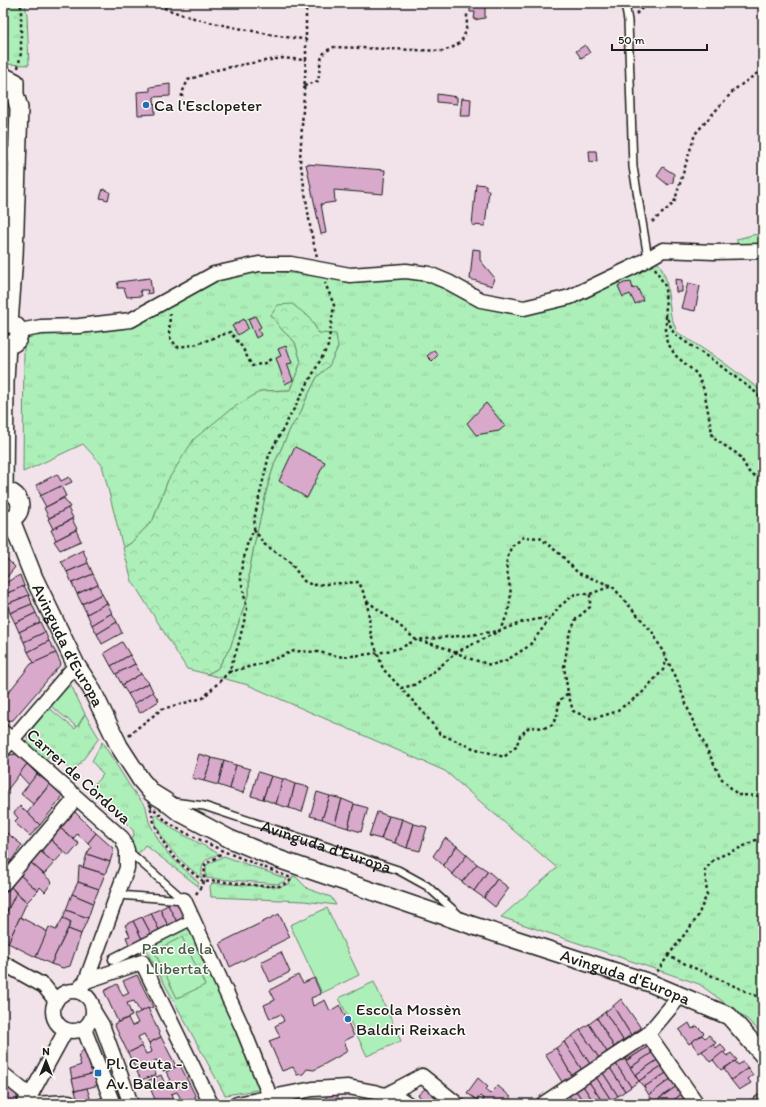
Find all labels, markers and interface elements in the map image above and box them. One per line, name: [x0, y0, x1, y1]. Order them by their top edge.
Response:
scale bar: [612, 26, 707, 52]
text: 50 m: [618, 33, 644, 47]
place label: Ca l'Esclopeter: [154, 95, 262, 115]
marker: Ca l'Esclopeter: [141, 100, 151, 110]
street label: Avinguda d'Europa: [28, 580, 109, 710]
street label: Carrer de Còrdova: [23, 724, 135, 828]
street label: Avinguda d'Europa: [258, 815, 394, 877]
park label: Parc de la Llibertat: [141, 938, 213, 978]
street label: Avinguda d'Europa: [558, 945, 694, 1009]
place label: Escola Mossèn Baldiri Reixach: [356, 999, 466, 1039]
marker: Escola Mossèn Baldiri Reixach: [343, 1014, 353, 1024]
north arrow: [26, 1041, 66, 1081]
text: N: [42, 1045, 50, 1058]
place label: Pl. Ceuta - Av. Balears: [106, 1053, 188, 1093]
marker: Pl. Ceuta - Av. Balears: [93, 1068, 103, 1078]

